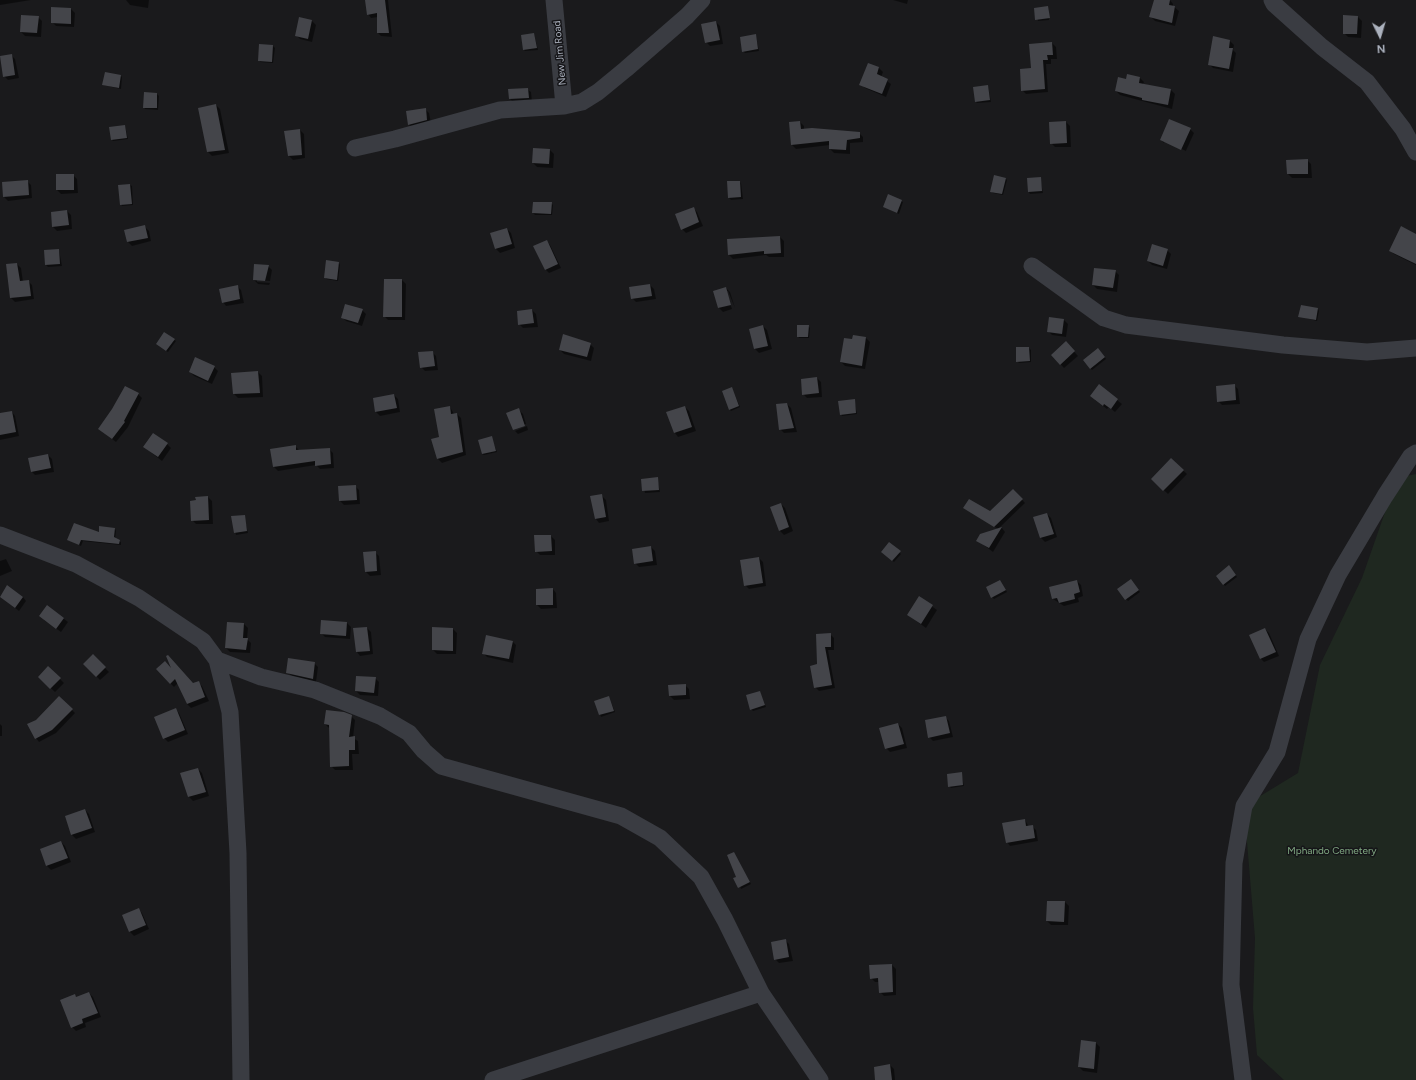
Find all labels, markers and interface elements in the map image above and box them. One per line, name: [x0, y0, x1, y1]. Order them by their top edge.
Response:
north arrow: [1360, 16, 1400, 56]
street label: New Jim Road: [551, 20, 569, 86]
text: N: [1376, 42, 1386, 55]
park label: Mphando Cemetery: [1287, 845, 1377, 857]

